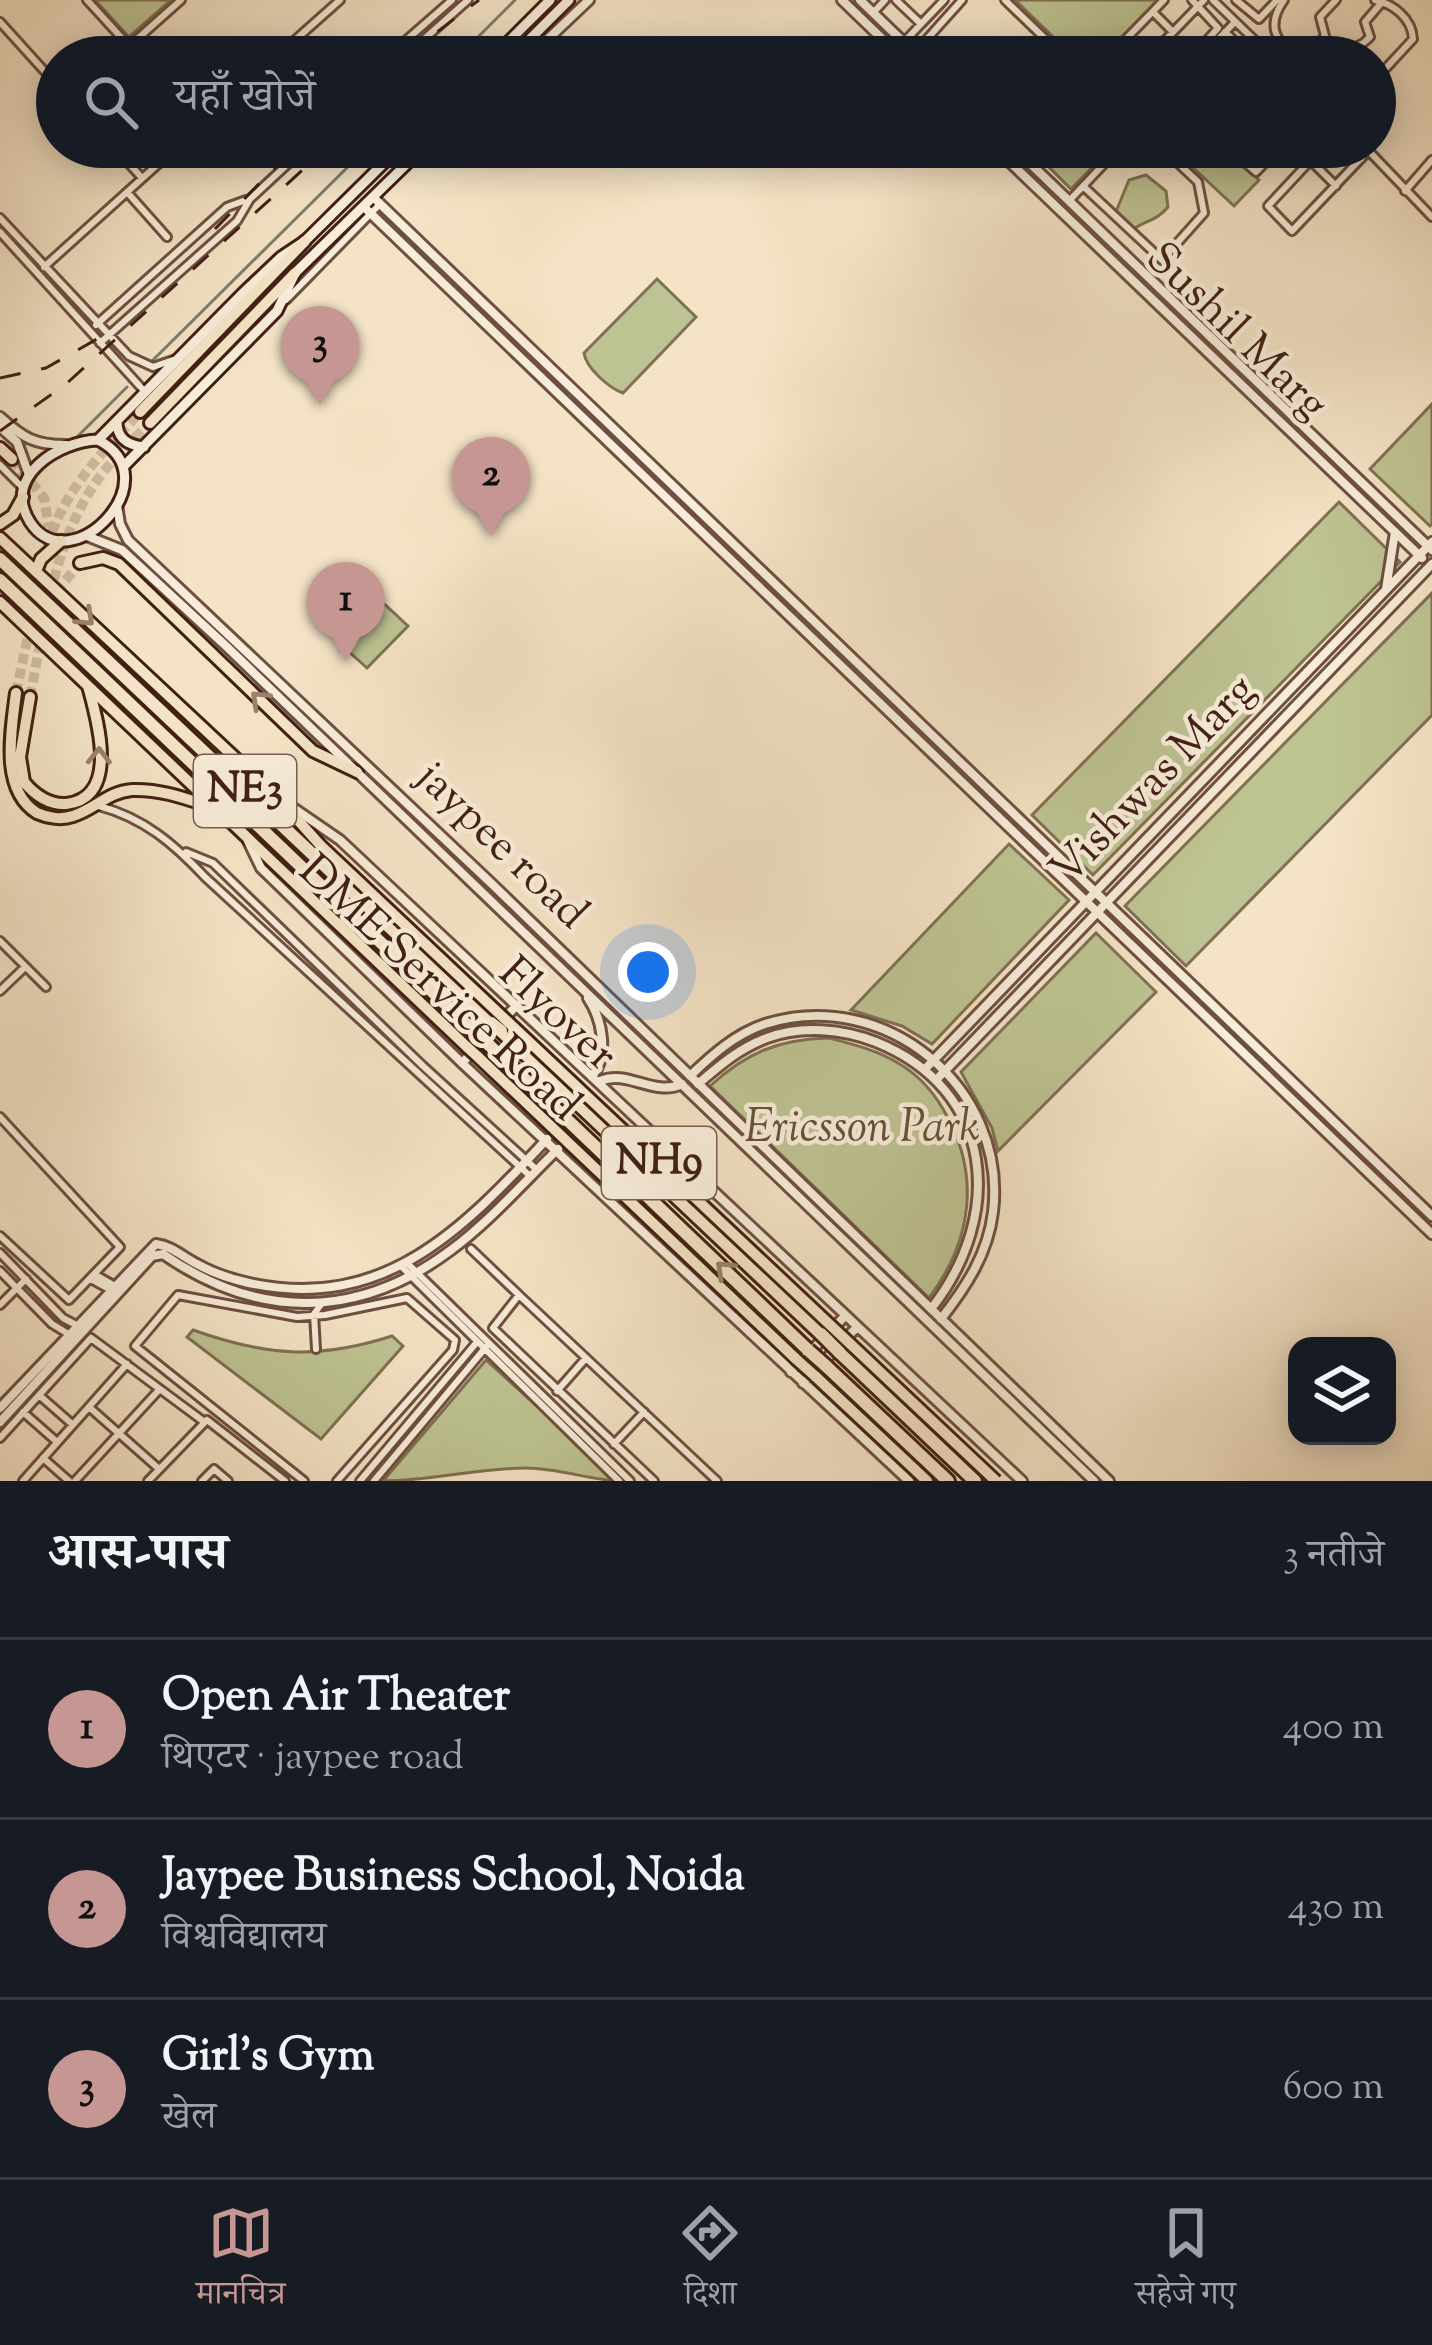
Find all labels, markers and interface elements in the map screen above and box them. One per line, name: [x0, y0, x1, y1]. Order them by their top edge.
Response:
search box: [36, 36, 1396, 168]
text: यहाँ खोजें: [174, 67, 315, 132]
icon: search: [78, 69, 144, 135]
street label: Sushil Marg: [1129, 229, 1341, 437]
pin: 3: [281, 306, 359, 405]
pin: 2: [452, 437, 530, 536]
pin: 1: [307, 562, 385, 661]
one-way arrow: [72, 603, 93, 625]
street label: Vishwas Marg: [1037, 662, 1273, 902]
one-way arrow: [251, 692, 273, 714]
one-way arrow: [85, 747, 111, 765]
street label: jaypee road: [399, 748, 601, 946]
road number: NE3: [194, 755, 296, 827]
street label: DME Service Road: [282, 841, 594, 1139]
your location: [618, 942, 678, 1002]
street label: Flyover: [482, 944, 630, 1088]
park label: Ericsson Park: [744, 1097, 980, 1162]
road number: NH9: [602, 1127, 716, 1199]
one-way arrow: [716, 1262, 737, 1284]
map controls: [1288, 1337, 1396, 1445]
button: layers: [1288, 1337, 1396, 1445]
text: आस-पास: [48, 1519, 228, 1592]
text: 3 नतीजे: [1283, 1529, 1384, 1585]
text: Open Air Theater: [162, 1666, 510, 1731]
text: 1: [80, 1701, 94, 1757]
text: 400 m: [1283, 1701, 1384, 1757]
text: थिएटर · jaypee road: [162, 1731, 464, 1787]
text: Jaypee Business School, Noida: [162, 1846, 745, 1911]
text: 2: [78, 1881, 96, 1937]
text: 430 m: [1288, 1881, 1384, 1937]
text: विश्वविद्यालय: [162, 1911, 326, 1967]
text: Girl's Gym: [162, 2026, 374, 2091]
text: 3: [79, 2061, 95, 2117]
text: 600 m: [1283, 2061, 1384, 2117]
text: खेल: [162, 2091, 216, 2147]
tab: मानचित्र: [196, 2200, 285, 2325]
tab: दिशा: [677, 2200, 743, 2325]
tab: सहेजे गए: [1135, 2200, 1236, 2325]

